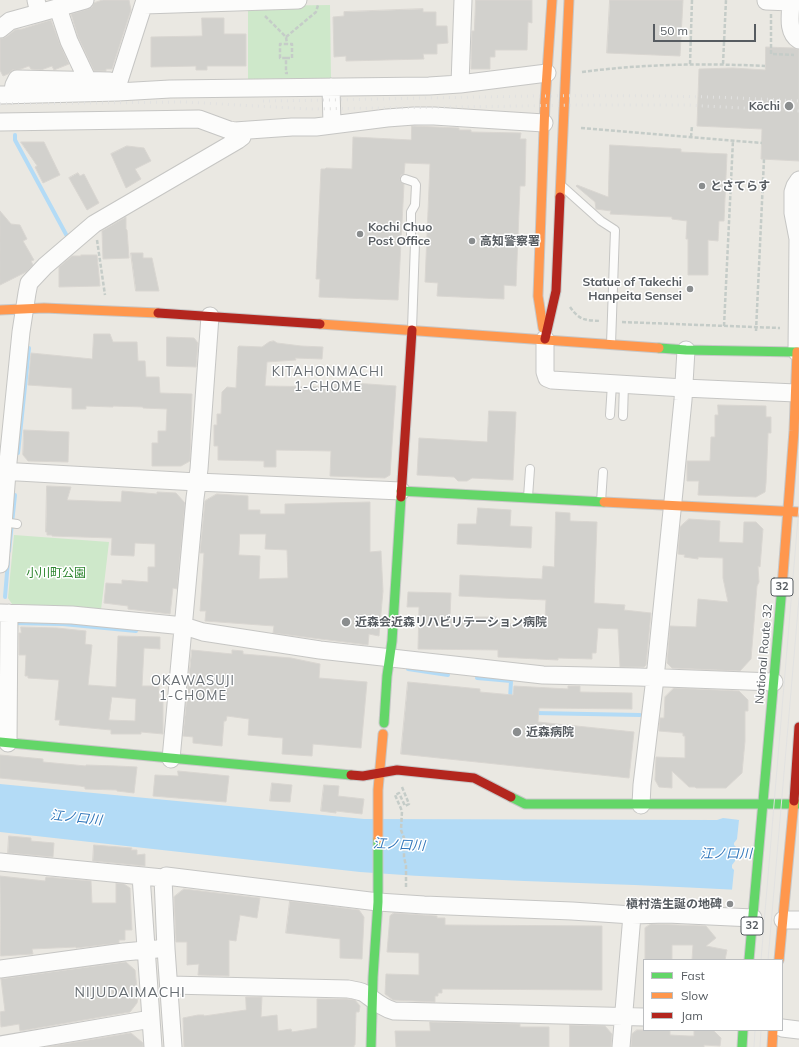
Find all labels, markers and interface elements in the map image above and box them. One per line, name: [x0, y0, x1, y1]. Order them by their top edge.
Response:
scale bar: [655, 16, 758, 42]
text: 50 m: [660, 23, 688, 38]
place label: Kōchi: [749, 99, 780, 113]
marker: Kōchi: [783, 100, 795, 112]
place label: とさてらす: [710, 179, 770, 193]
marker: とさてらす: [697, 181, 707, 191]
place label: Kochi Chuo Post Office: [368, 220, 432, 248]
marker: Kochi Chuo Post Office: [355, 229, 365, 239]
place label: 高知警察署: [480, 234, 540, 248]
marker: 高知警察署: [467, 236, 477, 246]
place label: Statue of Takechi Hanpeita Sensei: [583, 275, 682, 303]
marker: Statue of Takechi Hanpeita Sensei: [685, 284, 695, 294]
district label: KITAHONMACHI 1-CHOME: [272, 364, 384, 395]
park label: 小川町公園: [26, 566, 86, 580]
road number: 32: [771, 578, 793, 596]
street label: National Route 32: [752, 603, 776, 705]
place label: 近森会近森リハビリテーション病院: [355, 615, 547, 629]
marker: 近森会近森リハビリテーション病院: [340, 616, 352, 628]
district label: OKAWASUJI 1-CHOME: [151, 673, 235, 704]
place label: 近森病院: [526, 725, 574, 739]
marker: 近森病院: [511, 726, 523, 738]
water label: 江ノ口川: [49, 808, 103, 828]
water label: 江ノ口川: [373, 836, 425, 854]
water label: 江ノ口川: [700, 846, 752, 862]
place label: 槇村浩生誕の地碑: [626, 897, 722, 911]
marker: 槇村浩生誕の地碑: [725, 899, 735, 909]
road number: 32: [741, 917, 763, 935]
legend: [643, 959, 783, 1031]
text: Fast: [681, 968, 705, 983]
district label: NIJUDAIMACHI: [74, 985, 186, 1001]
text: Slow: [681, 988, 709, 1003]
text: Jam: [681, 1008, 703, 1023]

